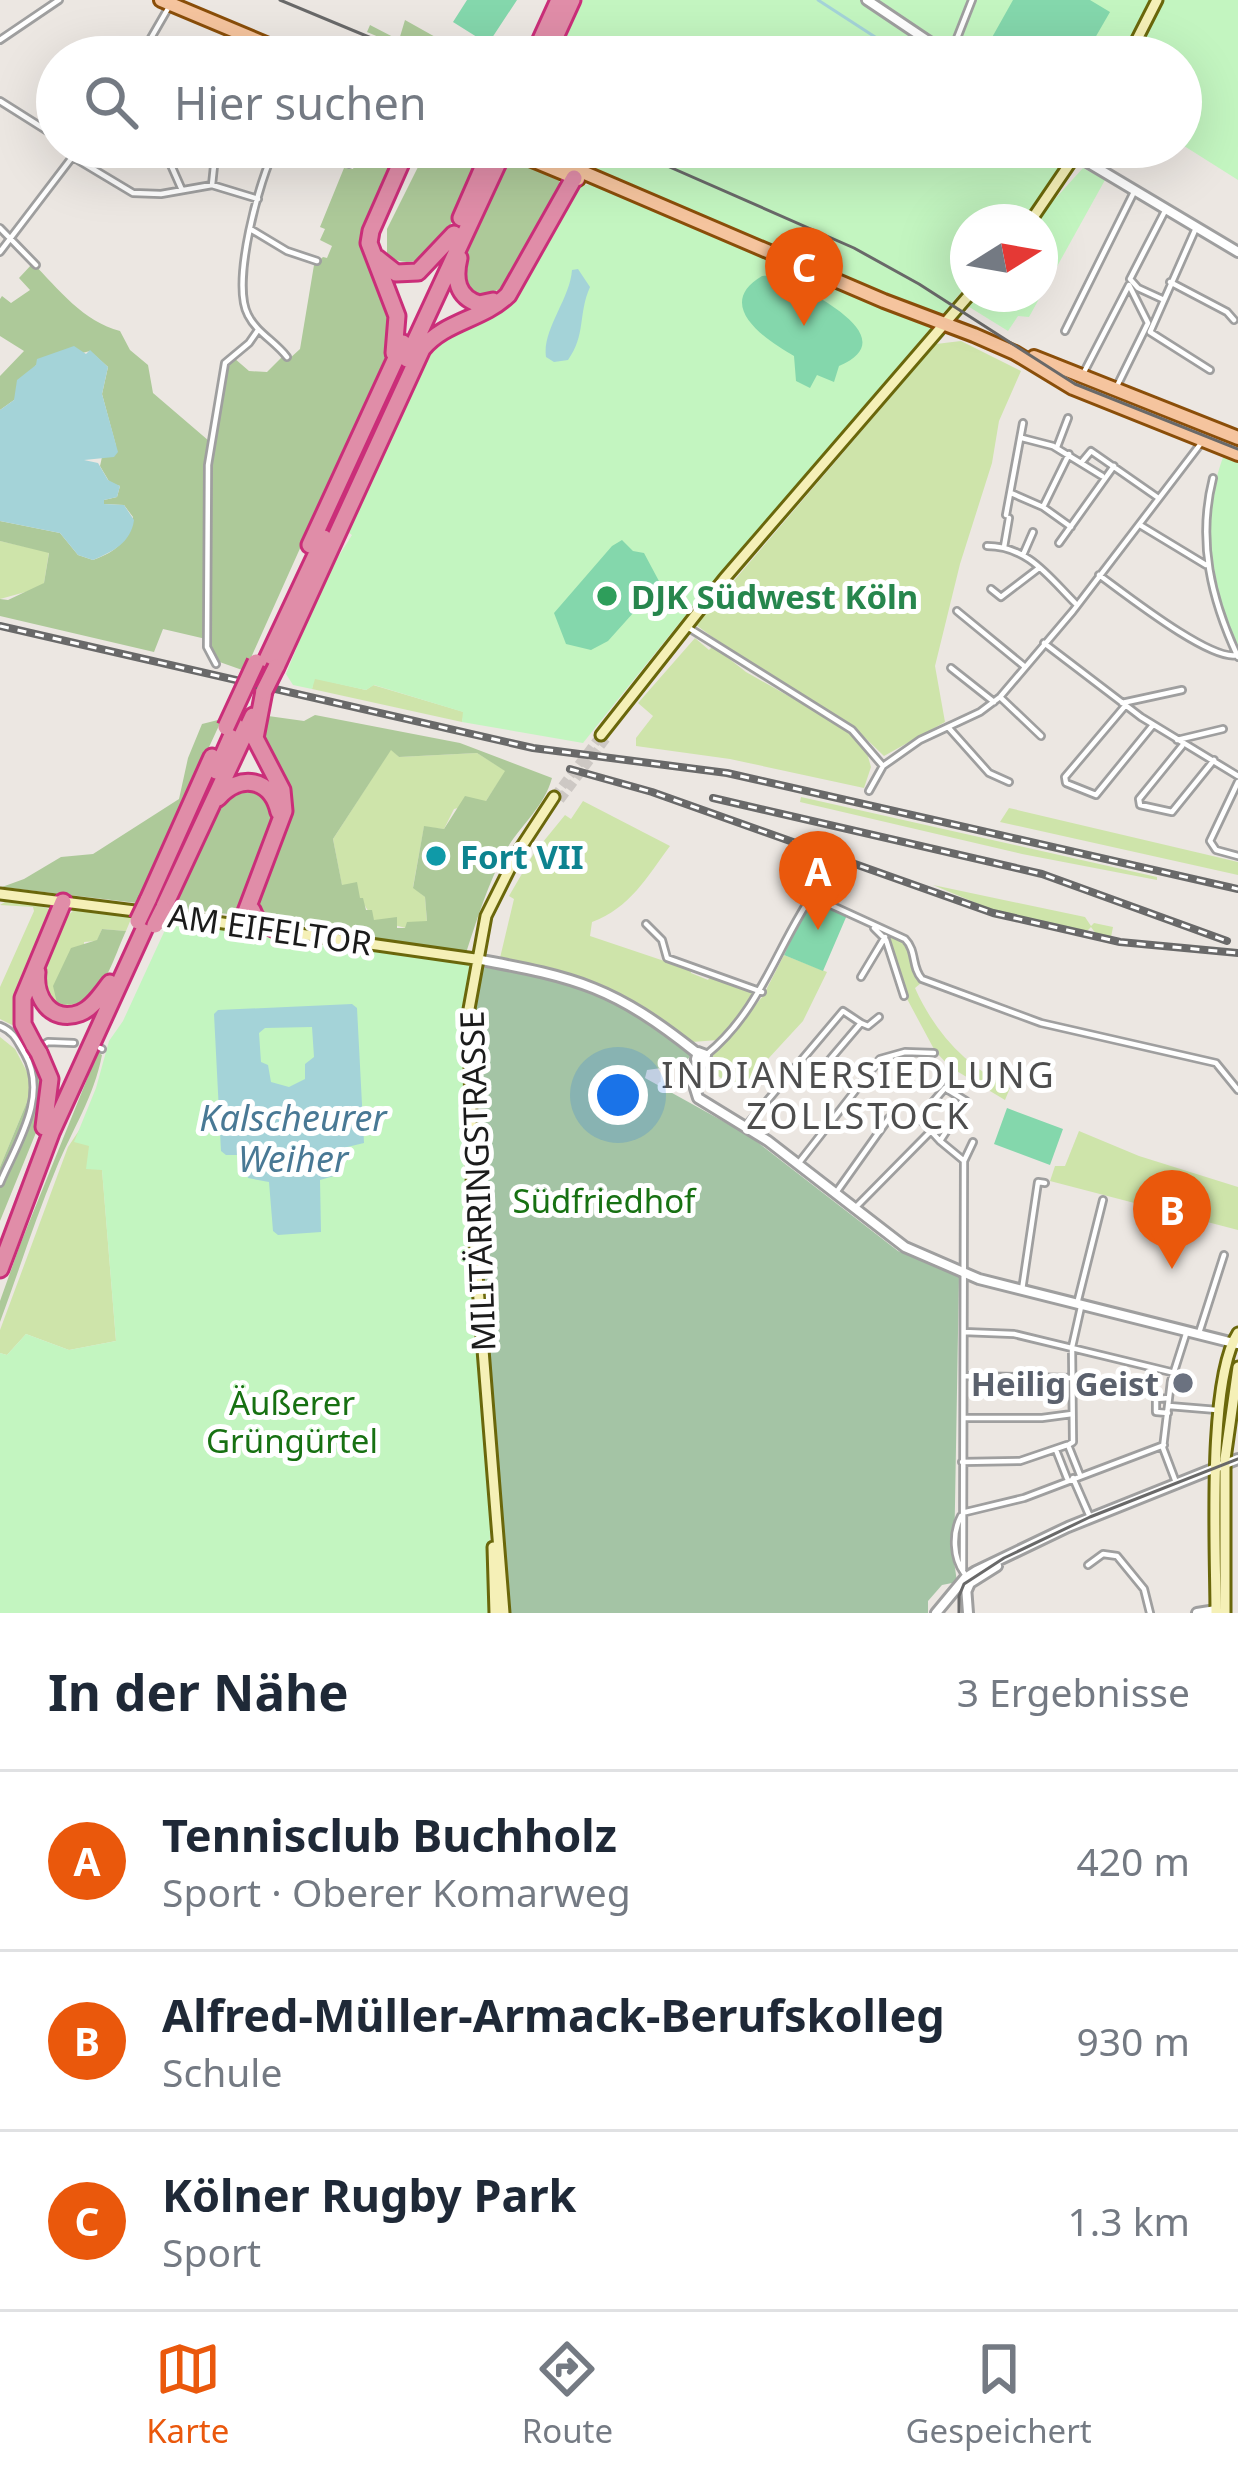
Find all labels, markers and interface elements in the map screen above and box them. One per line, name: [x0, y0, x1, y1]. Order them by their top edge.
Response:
search box: [36, 36, 1202, 168]
icon: search: [78, 69, 144, 135]
text: Hier suchen: [174, 72, 427, 133]
north arrow: [950, 204, 1058, 312]
pin: C: [765, 227, 843, 326]
place label: DJK Südwest Köln: [631, 574, 918, 619]
marker: DJK Südwest Köln: [594, 583, 620, 609]
pin: A: [779, 831, 857, 930]
place label: Fort VII: [460, 834, 584, 879]
marker: Fort VII: [423, 843, 449, 869]
street label: AM EIFELTOR: [165, 892, 375, 966]
street label: MILITÄRRINGSTRASSE: [449, 1010, 505, 1352]
district label: INDIANERSIEDLUNG ZOLLSTOCK: [661, 1050, 1057, 1140]
your location: [588, 1065, 648, 1125]
water label: Kalscheurer Weiher: [199, 1093, 388, 1183]
pin: B: [1133, 1170, 1211, 1269]
park label: Südfriedhof: [513, 1178, 697, 1223]
place label: Heilig Geist: [971, 1361, 1159, 1406]
marker: Heilig Geist: [1170, 1370, 1196, 1396]
park label: Äußerer Grüngürtel: [206, 1380, 378, 1463]
text: In der Nähe: [48, 1656, 349, 1726]
text: 3 Ergebnisse: [957, 1665, 1190, 1718]
text: Tennisclub Buchholz: [162, 1804, 617, 1865]
text: A: [74, 1834, 101, 1887]
text: 420 m: [1076, 1834, 1190, 1887]
text: Sport · Oberer Komarweg: [162, 1865, 631, 1918]
text: Alfred-Müller-Armack-Berufskolleg: [162, 1984, 945, 2045]
text: B: [74, 2014, 100, 2067]
text: 930 m: [1076, 2014, 1190, 2067]
text: Schule: [162, 2045, 282, 2098]
text: Kölner Rugby Park: [162, 2164, 576, 2225]
text: C: [74, 2194, 100, 2247]
text: 1.3 km: [1068, 2194, 1190, 2247]
text: Sport: [162, 2225, 261, 2278]
tab: Karte: [146, 2336, 229, 2453]
tab: Route: [522, 2336, 613, 2453]
tab: Gespeichert: [906, 2336, 1092, 2453]

